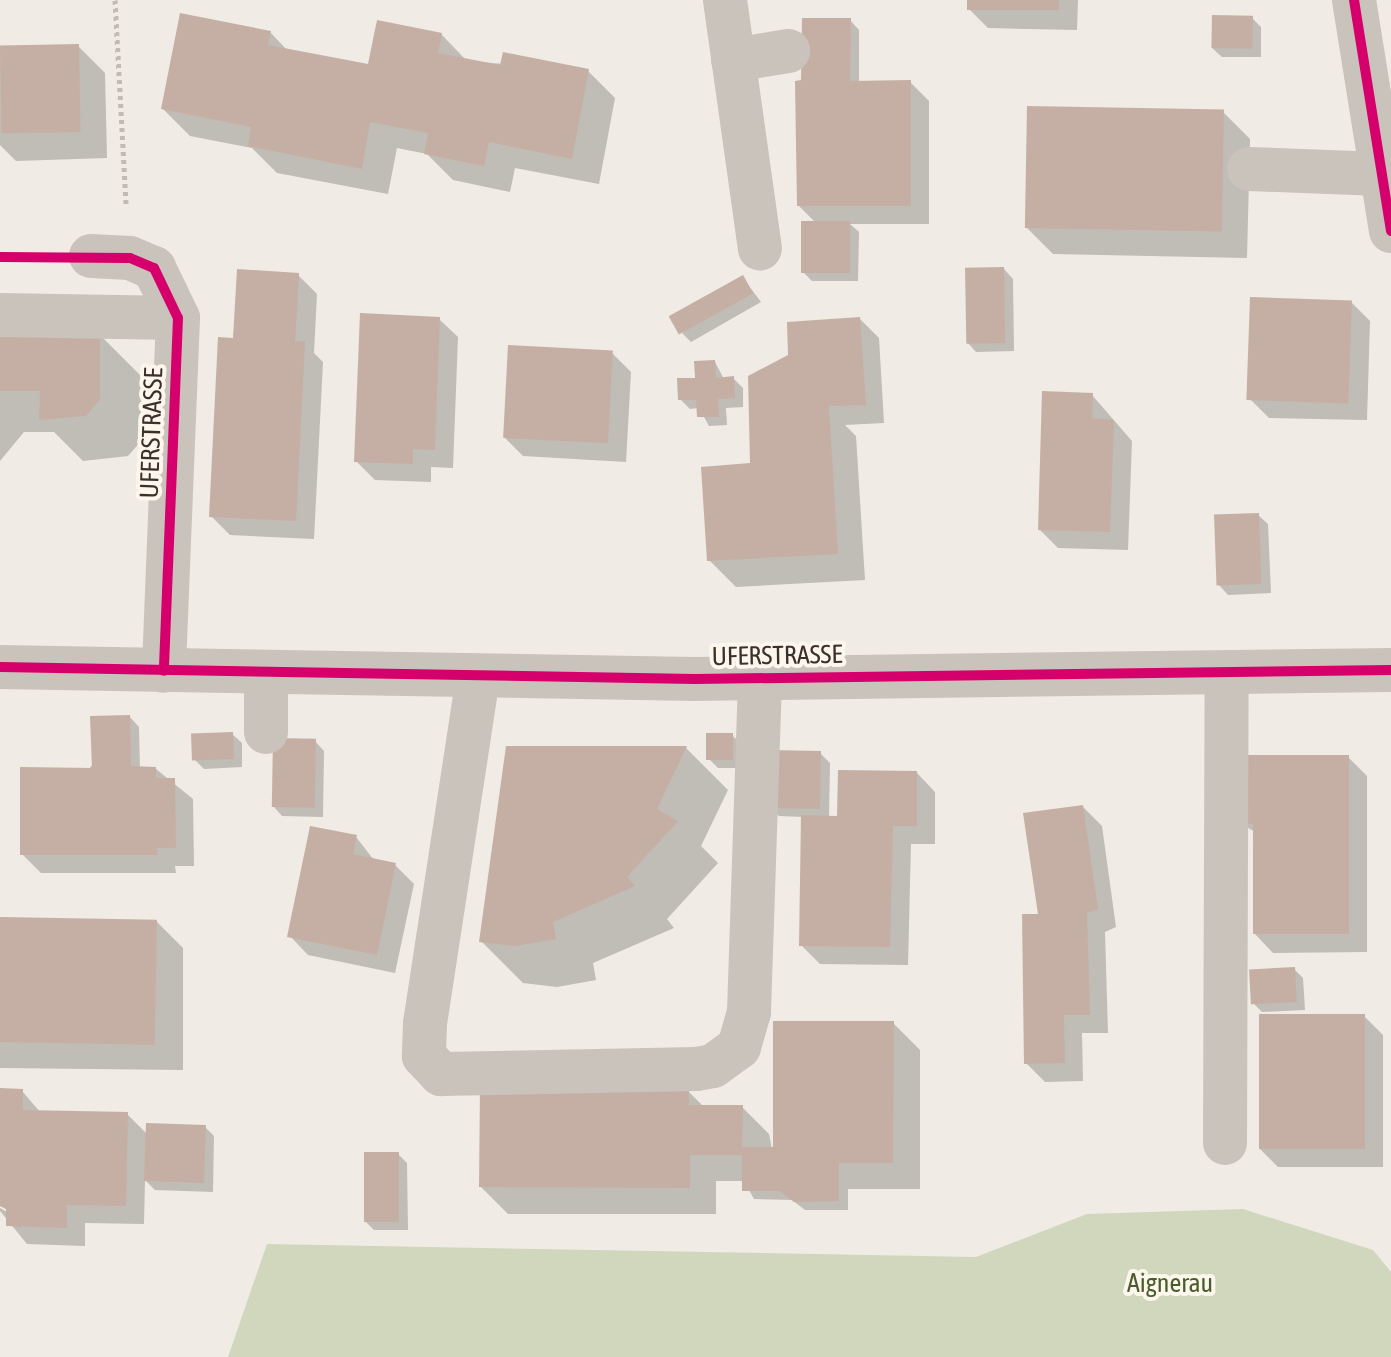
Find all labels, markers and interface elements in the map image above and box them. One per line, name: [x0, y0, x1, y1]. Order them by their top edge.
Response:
street label: UFERSTRASSE: [134, 367, 170, 499]
street label: UFERSTRASSE: [711, 639, 843, 673]
park label: Aignerau: [1127, 1268, 1213, 1300]

